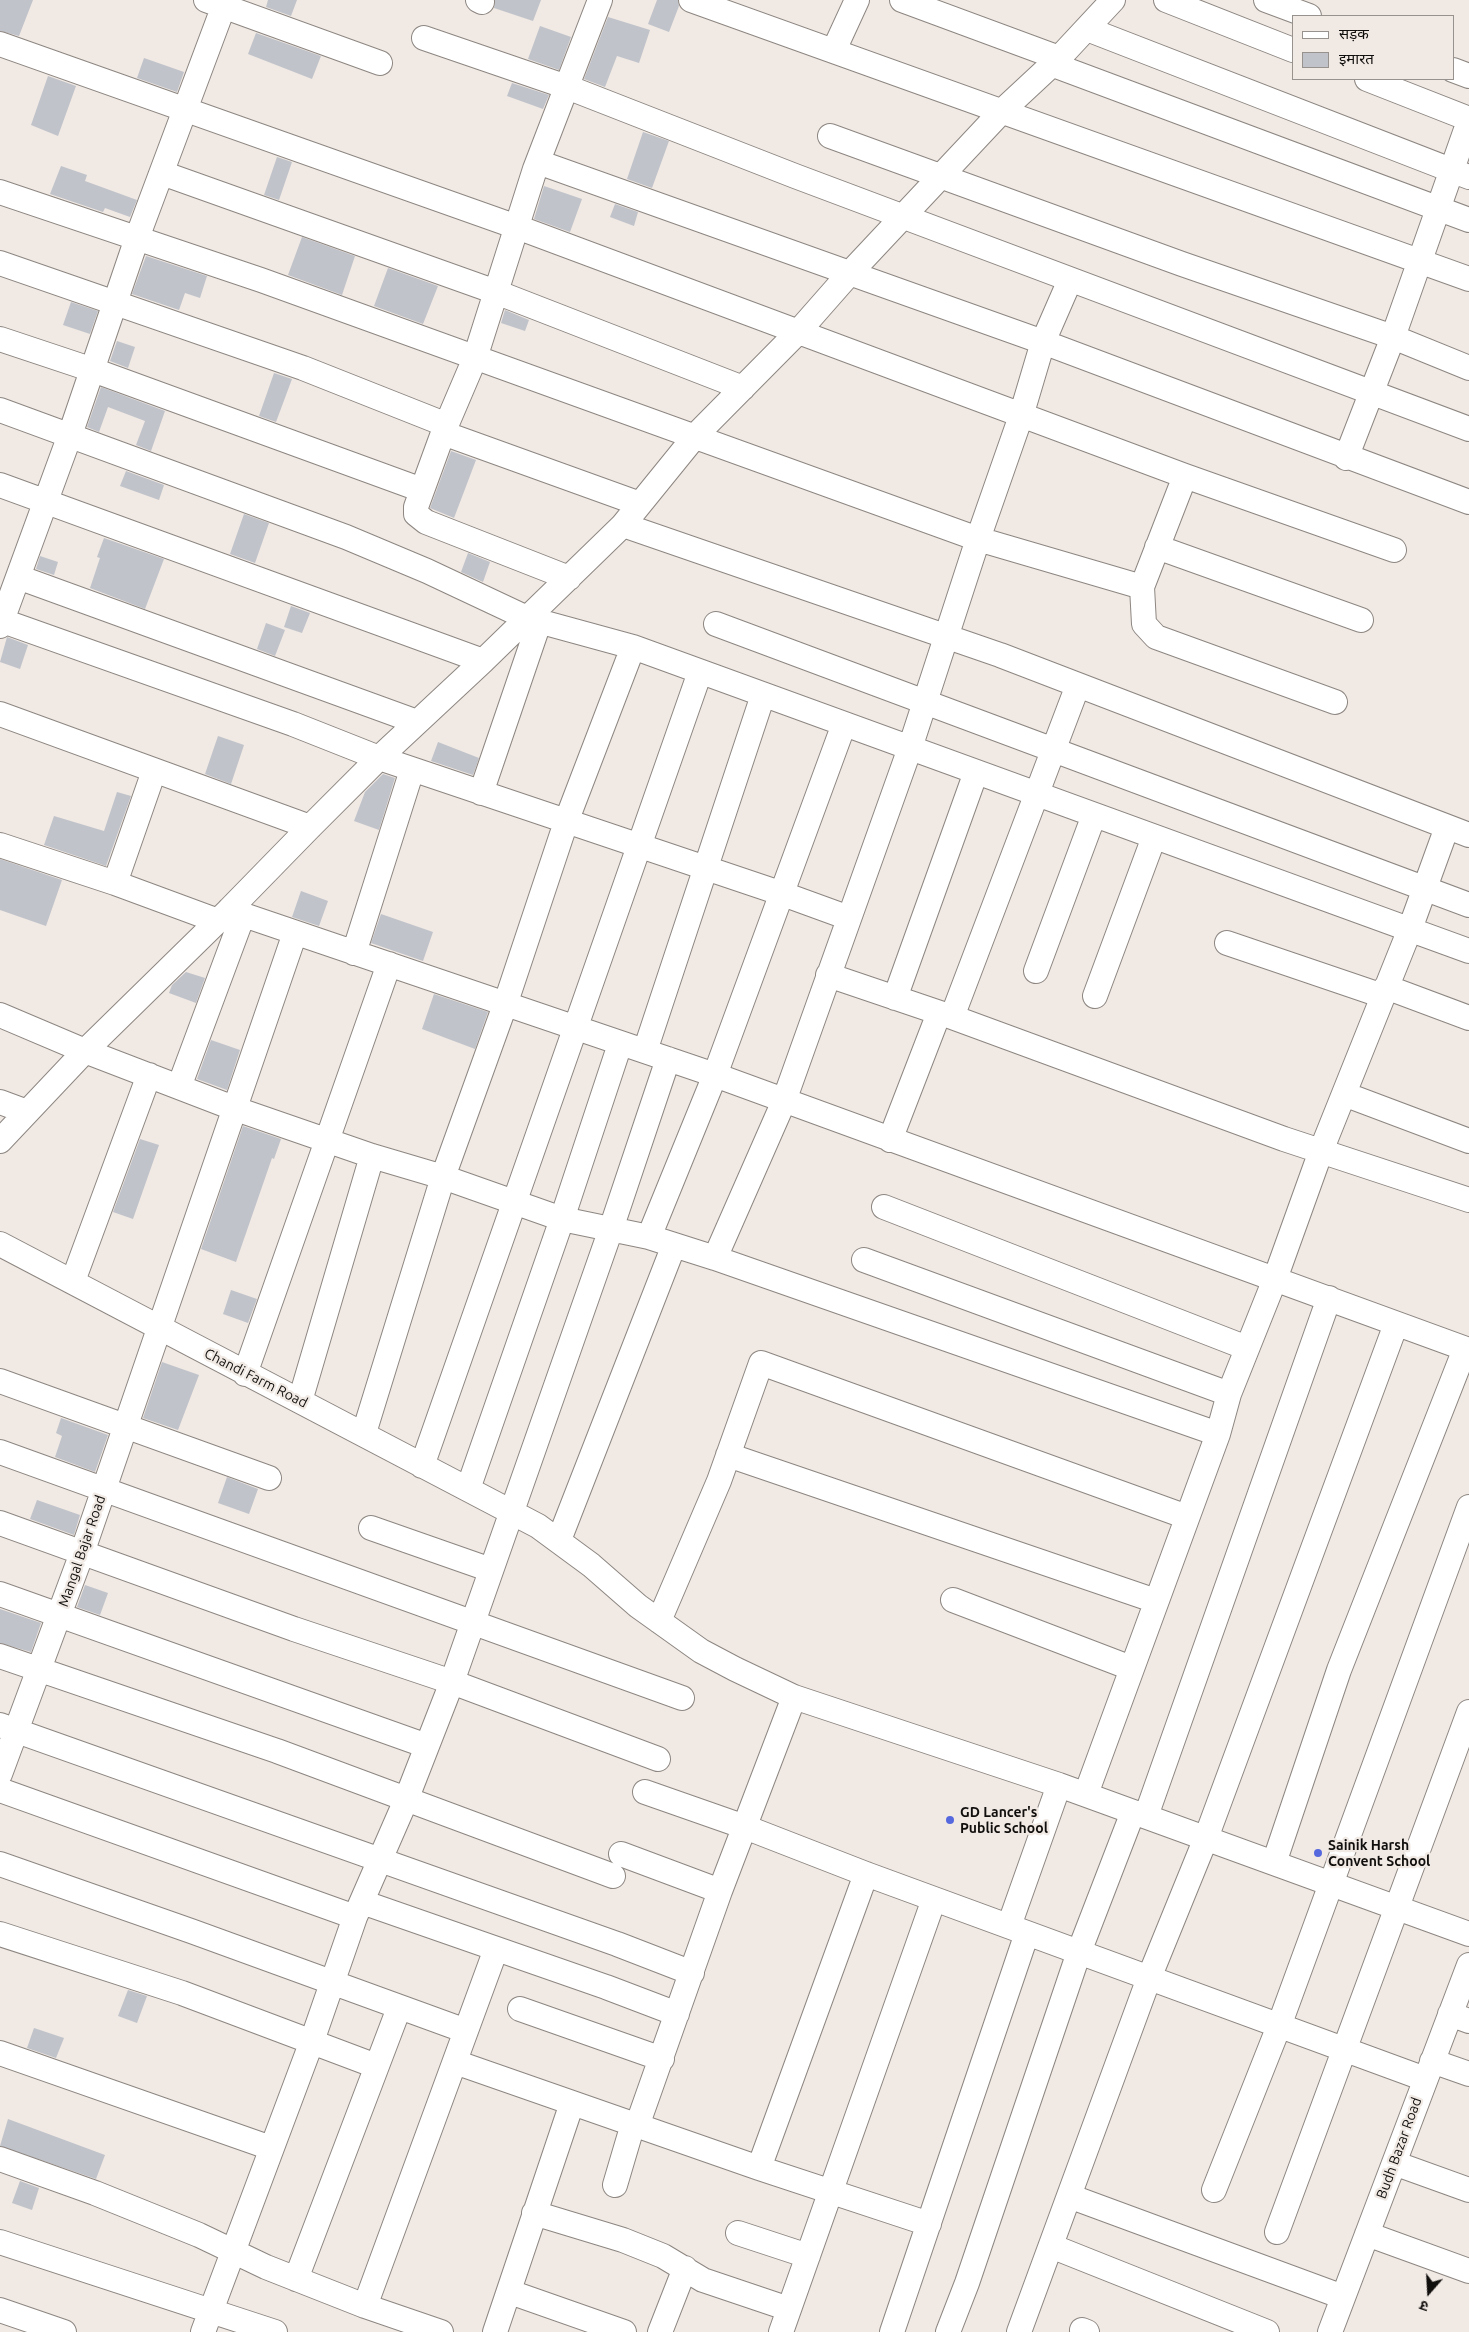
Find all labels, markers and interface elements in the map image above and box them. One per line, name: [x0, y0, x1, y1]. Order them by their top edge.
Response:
legend: [1292, 15, 1454, 80]
text: सड़क: [1339, 25, 1369, 42]
text: इमारत: [1339, 50, 1374, 67]
street label: Chandi Farm Road: [202, 1345, 310, 1411]
street label: Mangal Bajar Road: [55, 1493, 109, 1609]
place label: GD Lancer's Public School: [960, 1804, 1048, 1836]
marker: GD Lancer's Public School: [944, 1814, 956, 1826]
place label: Sainik Harsh Convent School: [1328, 1837, 1430, 1870]
marker: Sainik Harsh Convent School: [1312, 1847, 1324, 1859]
street label: Budh Bazar Road: [1373, 2095, 1425, 2201]
north arrow: [1404, 2267, 1454, 2317]
text: उ: [1418, 2297, 1431, 2315]

